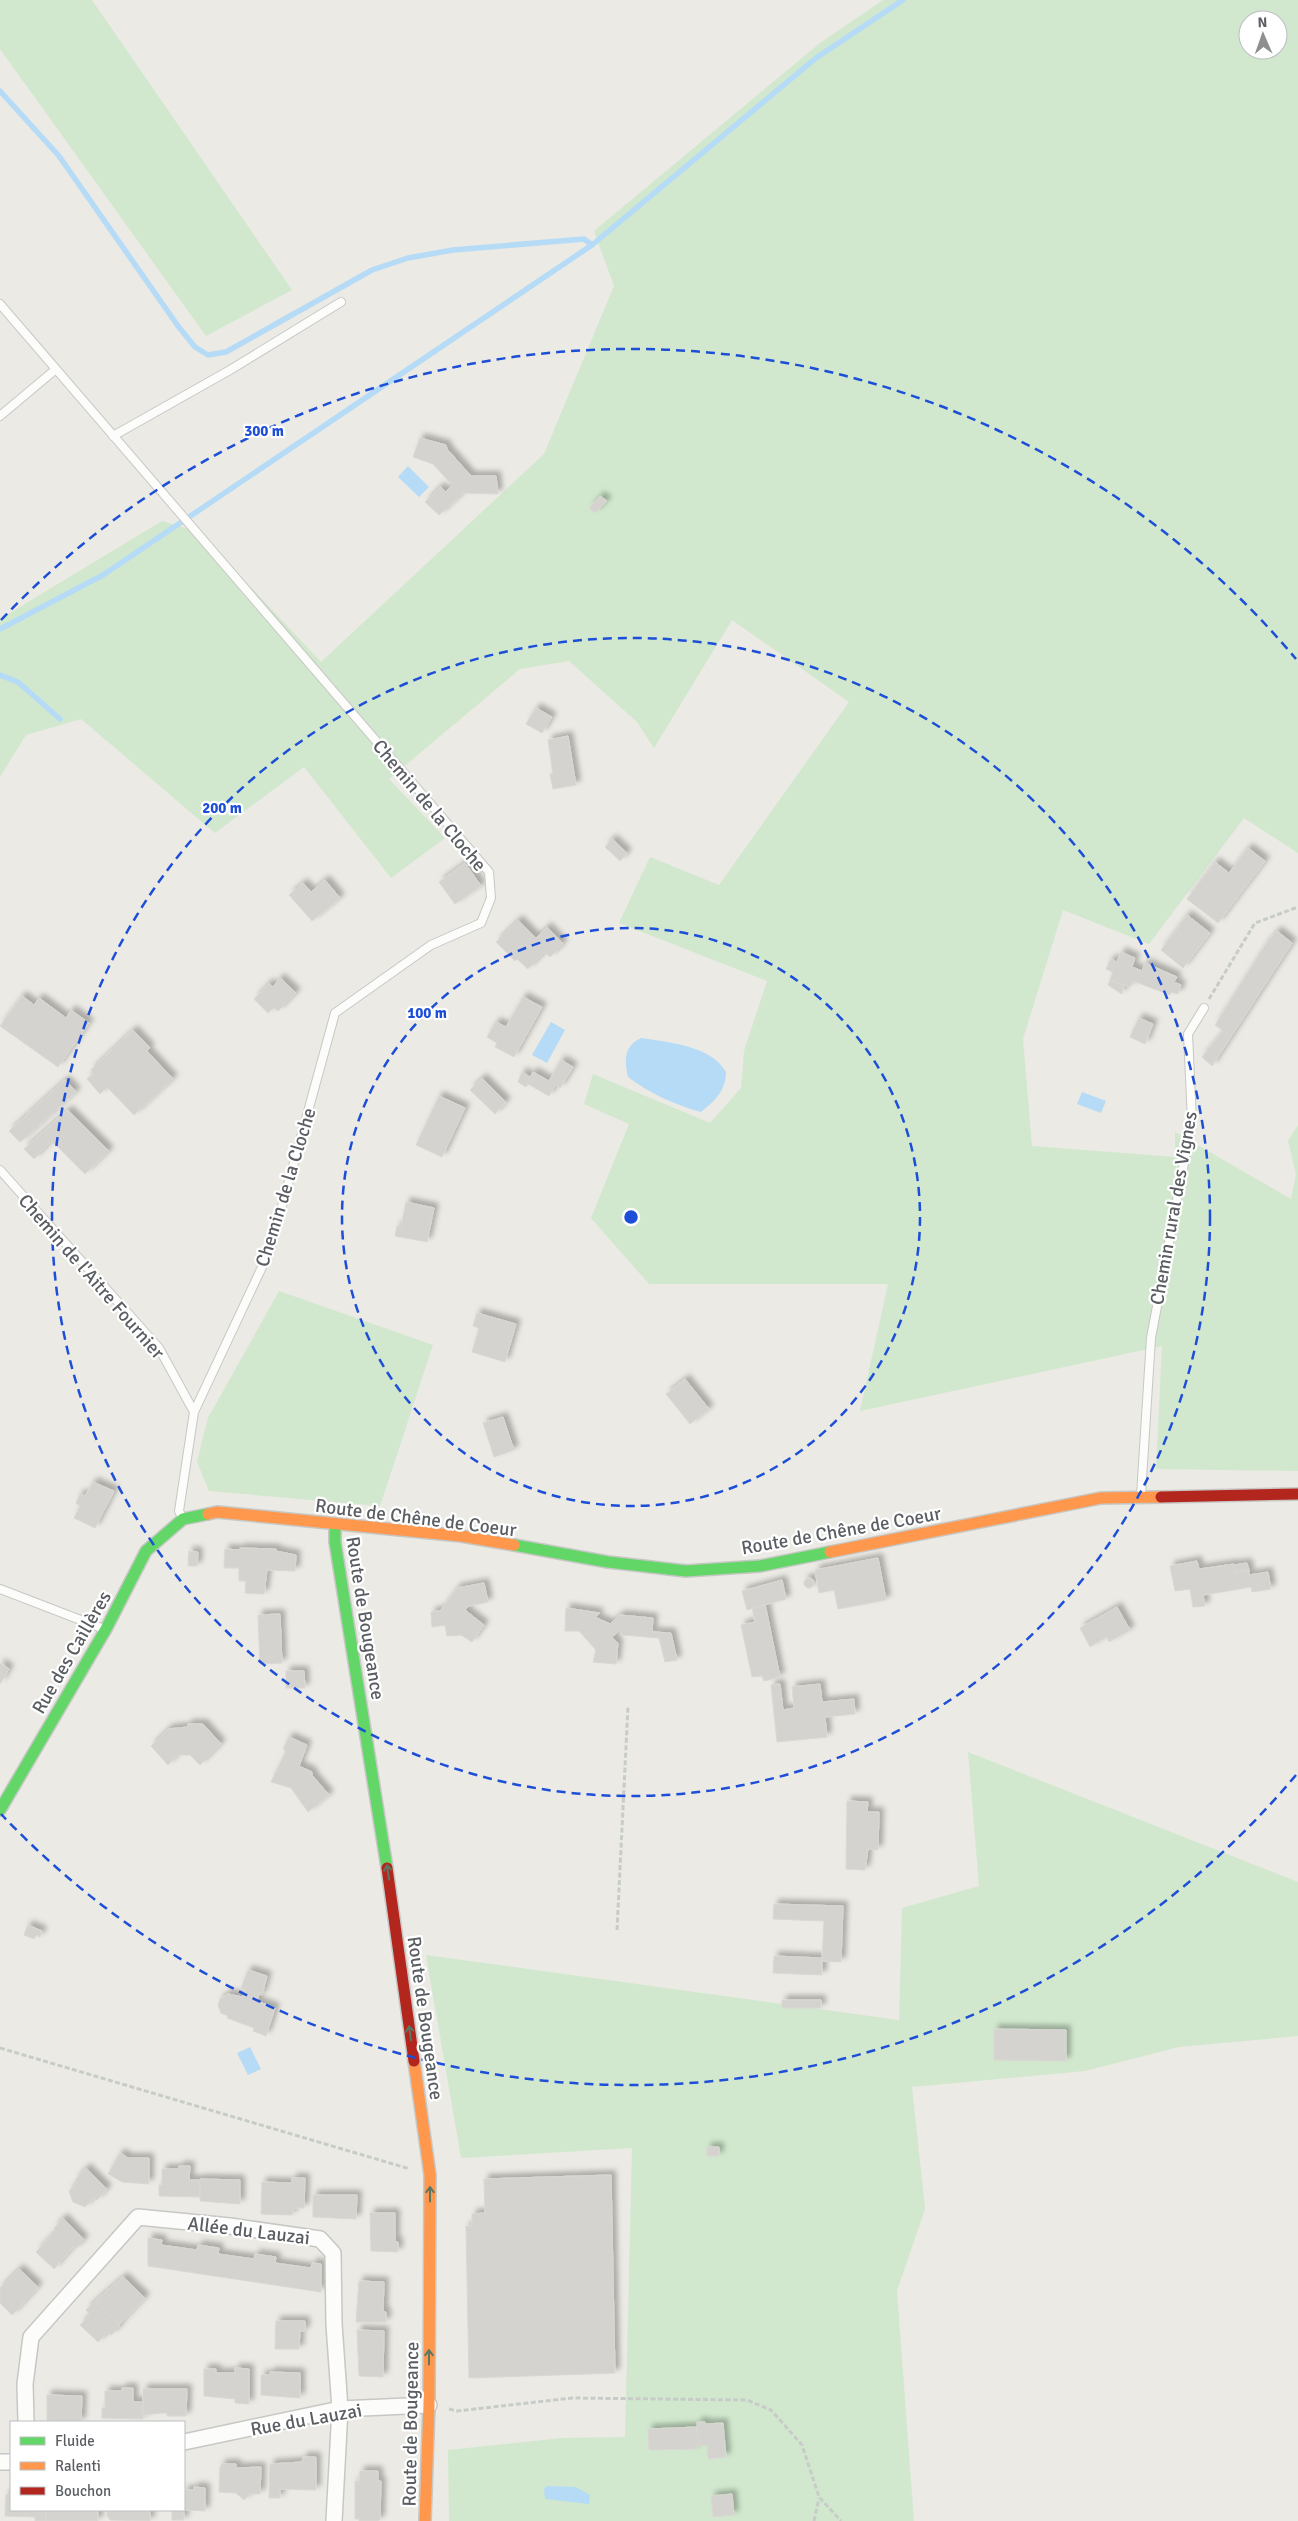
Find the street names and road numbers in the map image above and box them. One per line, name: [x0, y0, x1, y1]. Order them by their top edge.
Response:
street label: Chemin de la Cloche: [367, 735, 491, 877]
street label: Chemin de la Cloche: [250, 1105, 322, 1270]
street label: Chemin rural des Vignes: [1145, 1110, 1203, 1307]
street label: Chemin de l'Aitre Fournier: [13, 1189, 170, 1364]
street label: Route de Chêne de Coeur: [314, 1494, 518, 1542]
street label: Route de Chêne de Coeur: [739, 1502, 943, 1560]
street label: Route de Bougeance: [340, 1535, 390, 1702]
street label: Rue des Caillères: [27, 1587, 117, 1718]
street label: Route de Bougeance: [402, 1935, 448, 2102]
street label: Allée du Lauzai: [186, 2212, 311, 2250]
street label: Route de Bougeance: [398, 2341, 424, 2507]
street label: Rue du Lauzai: [249, 2398, 364, 2442]

